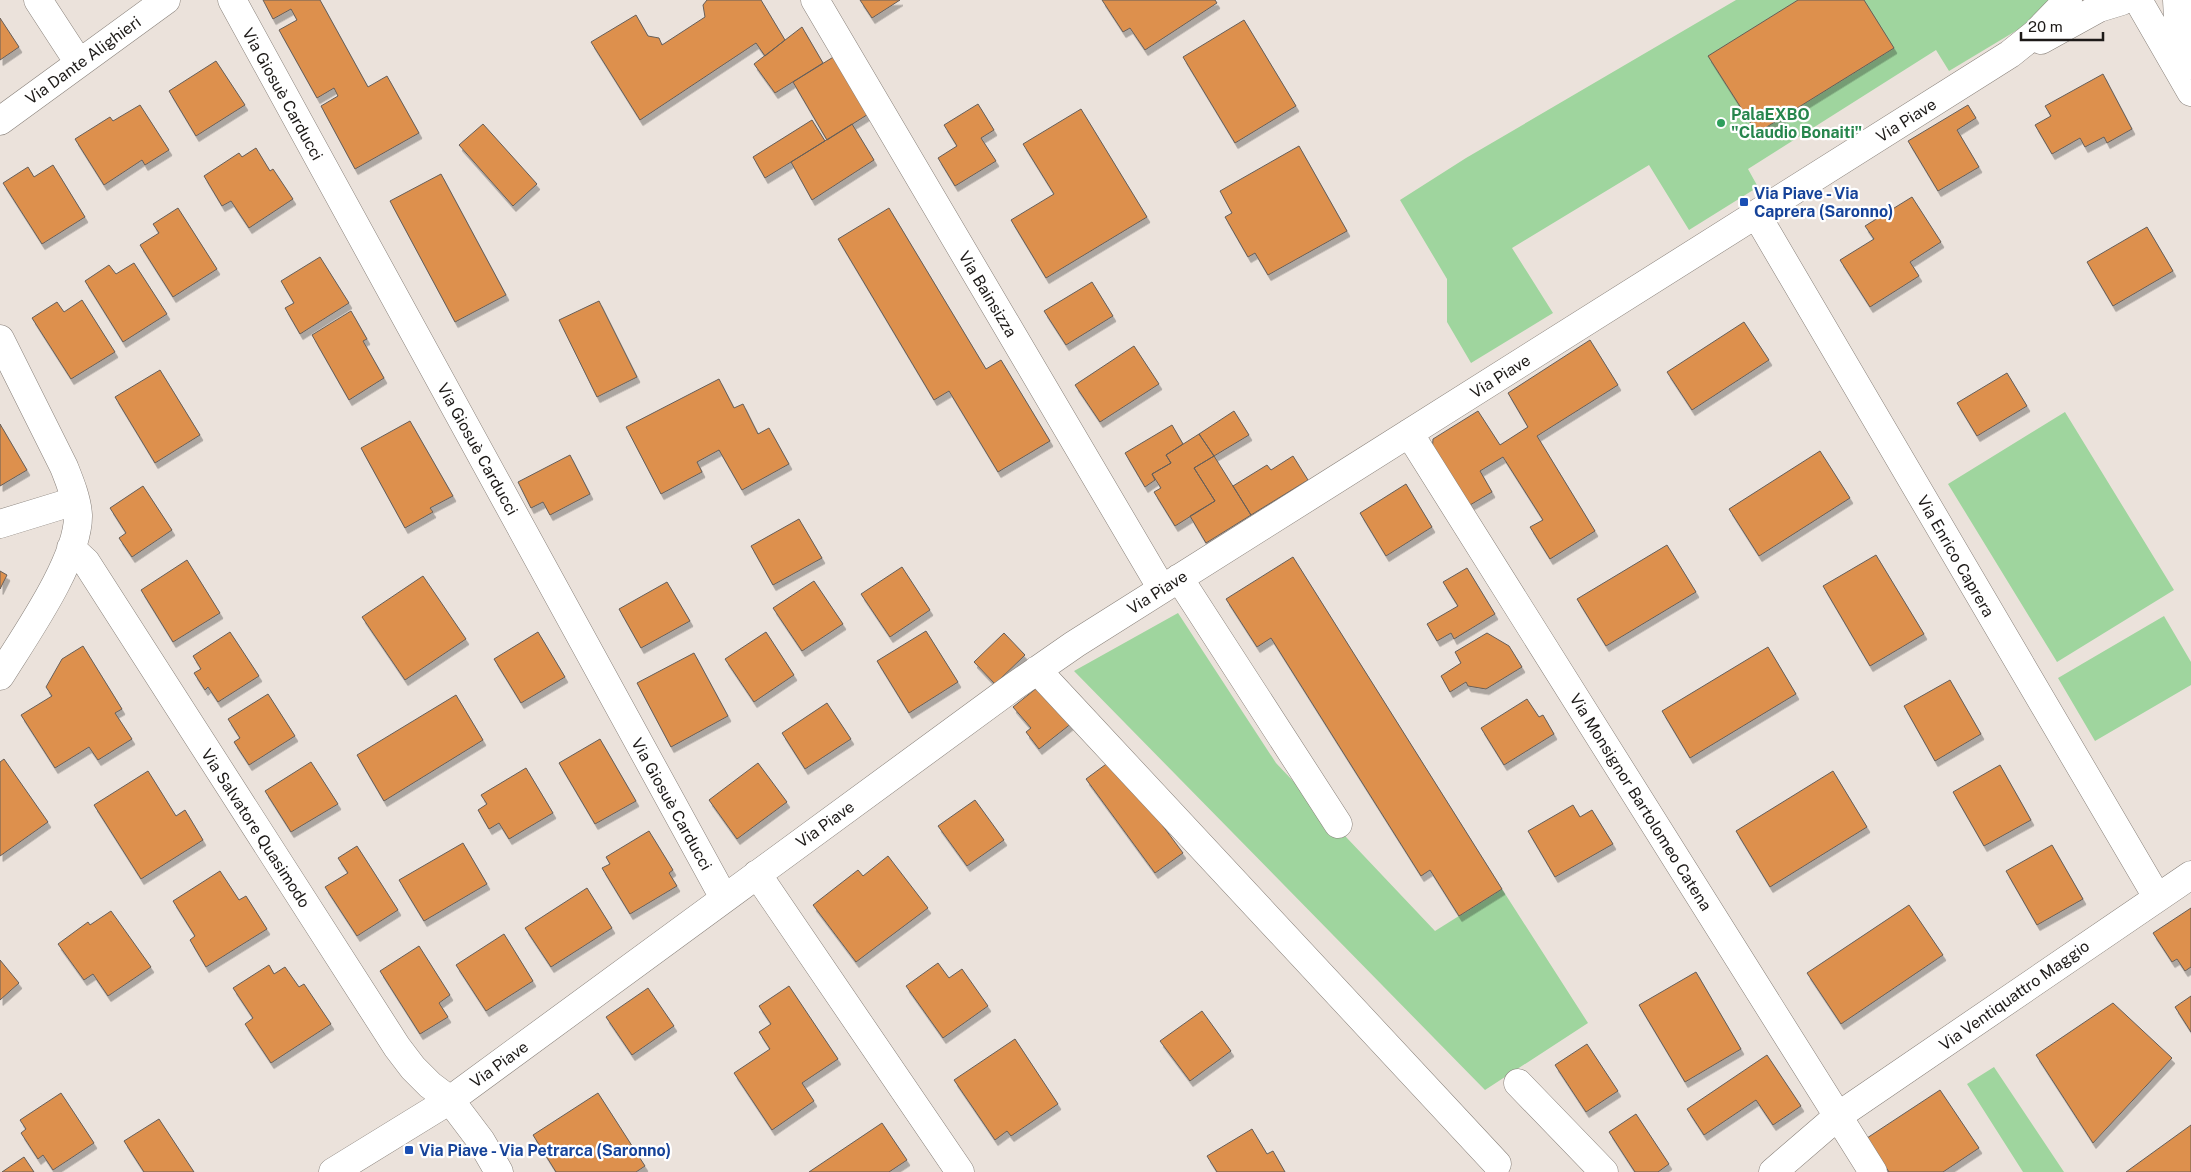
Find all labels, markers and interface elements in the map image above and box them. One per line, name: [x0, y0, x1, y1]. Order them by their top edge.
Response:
scale bar: [2021, 10, 2104, 42]
street label: Via Dante Alighieri: [22, 12, 145, 109]
text: 20 m: [2028, 18, 2063, 35]
street label: Via Giosuè Carducci: [238, 25, 327, 164]
street label: Via Piave: [1873, 95, 1940, 146]
place label: PalaEXBO "Claudio Bonaiti": [1731, 105, 1862, 142]
marker: PalaEXBO "Claudio Bonaiti": [1715, 117, 1727, 129]
place label: Via Piave - Via Caprera (Saronno): [1754, 184, 1893, 221]
marker: Via Piave - Via Caprera (Saronno): [1738, 196, 1750, 208]
street label: Via Bainsizza: [955, 248, 1021, 341]
street label: Via Piave: [1467, 351, 1534, 402]
street label: Via Giosuè Carducci: [433, 380, 522, 519]
street label: Via Enrico Caprera: [1913, 492, 1998, 620]
street label: Via Piave: [1124, 567, 1191, 618]
street label: Via Monsignor Bartolomeo Catena: [1566, 690, 1716, 914]
street label: Via Giosuè Carducci: [627, 735, 716, 874]
street label: Via Salvatore Quasimodo: [197, 745, 314, 911]
street label: Via Piave: [793, 797, 858, 852]
street label: Via Ventiquattro Maggio: [1936, 936, 2093, 1054]
street label: Via Piave: [467, 1037, 532, 1092]
place label: Via Piave - Via Petrarca (Saronno): [419, 1141, 671, 1160]
marker: Via Piave - Via Petrarca (Saronno): [403, 1144, 415, 1156]

